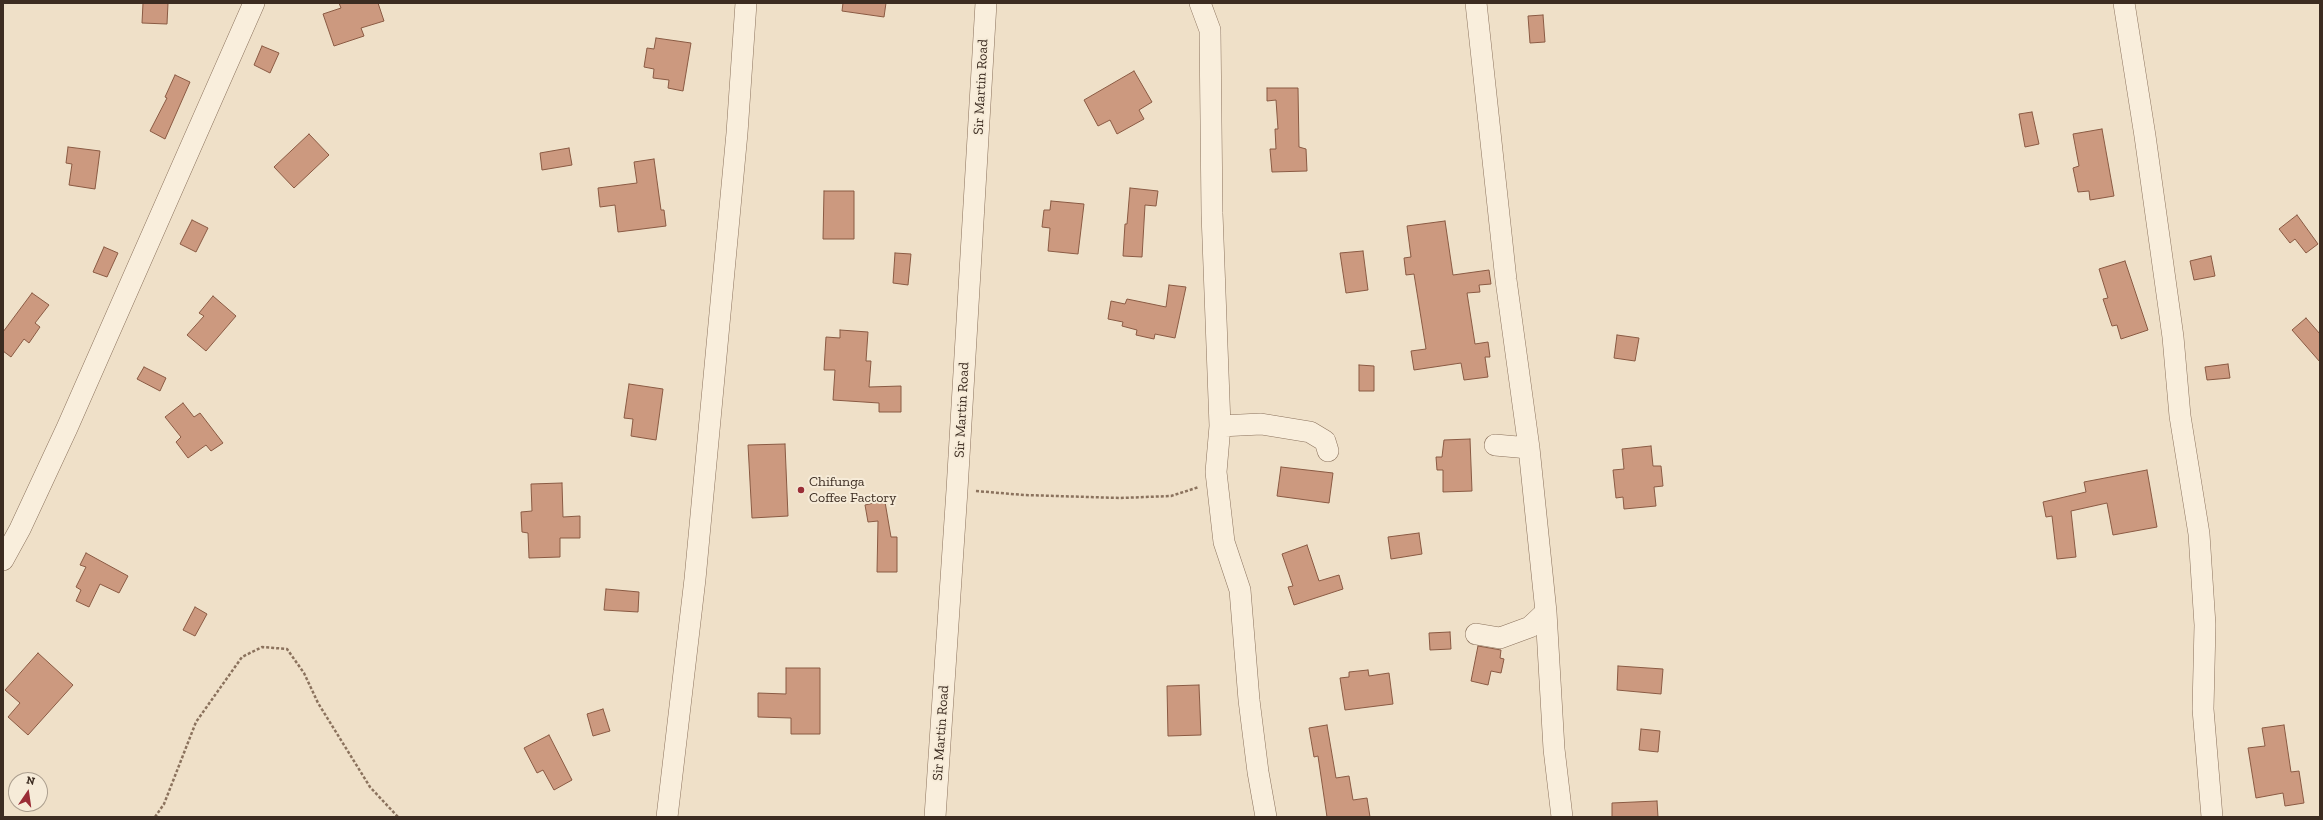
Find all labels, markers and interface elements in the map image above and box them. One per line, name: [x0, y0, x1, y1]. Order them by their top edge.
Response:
street label: Sir Martin Road: [970, 39, 992, 135]
street label: Sir Martin Road: [951, 362, 973, 458]
place label: Chifunga Coffee Factory: [809, 474, 896, 506]
marker: Chifunga Coffee Factory: [796, 485, 806, 495]
street label: Sir Martin Road: [929, 685, 953, 781]
north arrow: [8, 772, 48, 812]
text: N: [25, 774, 36, 788]

